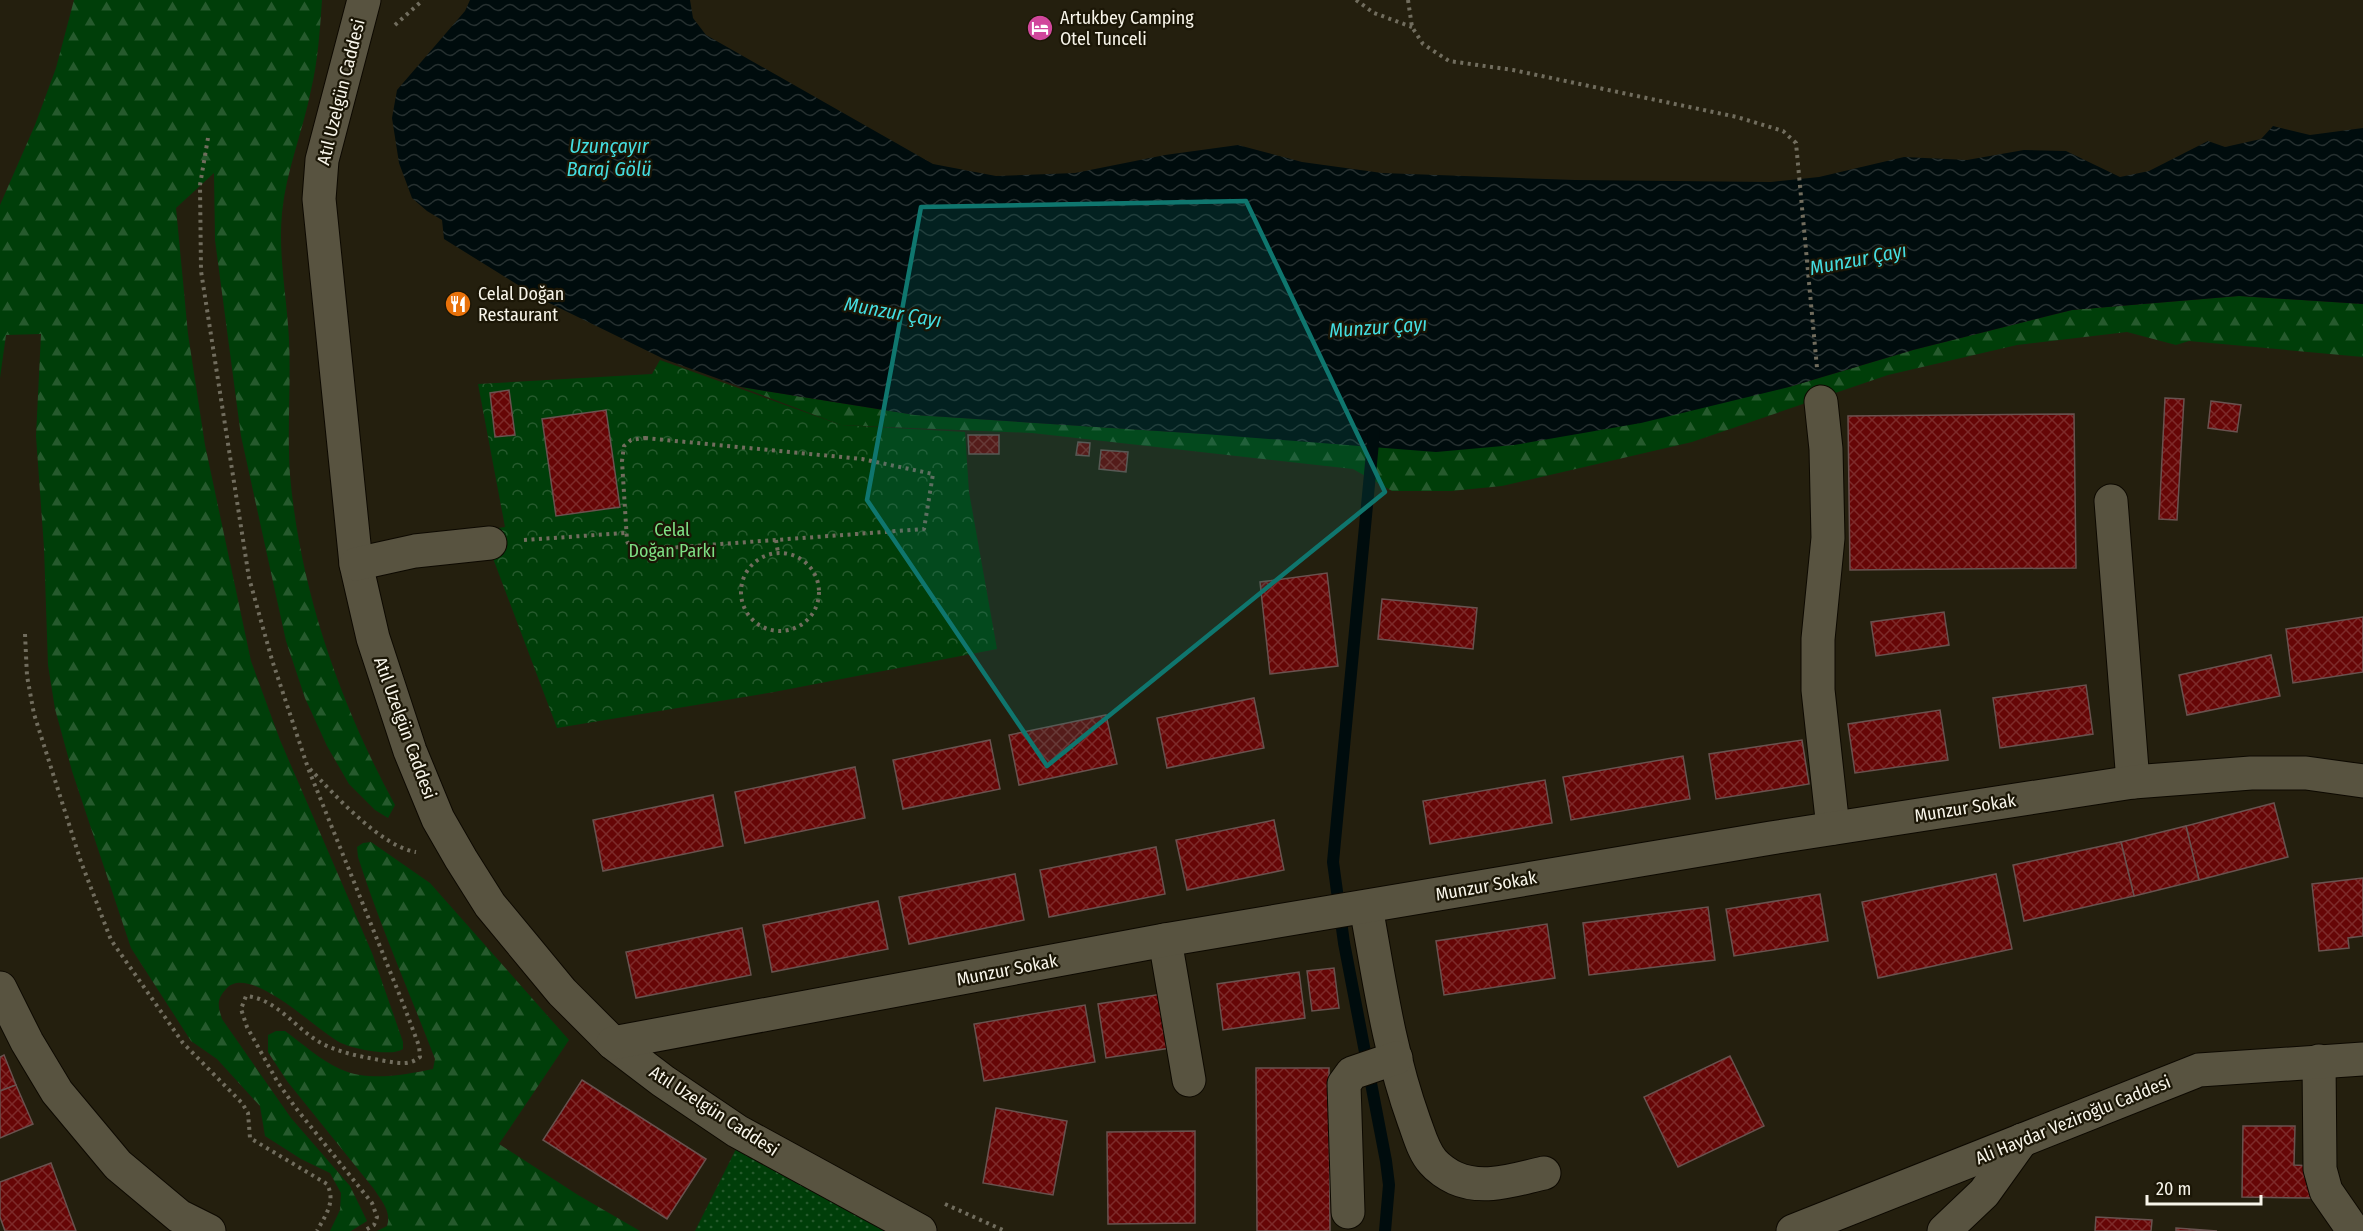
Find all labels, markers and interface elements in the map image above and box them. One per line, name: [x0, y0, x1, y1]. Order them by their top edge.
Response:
place label: Artukbey Camping Otel Tunceli: [1060, 7, 1194, 50]
hotel icon: Artukbey Camping Otel Tunceli: [1025, 13, 1055, 43]
street label: Atıl Uzelgün Caddesi: [312, 17, 370, 167]
water label: Uzunçayır Baraj Gölü: [566, 134, 652, 181]
water label: Munzur Çayı: [1807, 238, 1909, 280]
place label: Celal Doğan Restaurant: [478, 283, 564, 326]
restaurant icon: Celal Doğan Restaurant: [443, 289, 473, 319]
water label: Munzur Çayı: [842, 292, 944, 332]
water label: Munzur Çayı: [1328, 312, 1428, 342]
park label: Celal Doğan Parkı: [628, 519, 716, 562]
street label: Atıl Uzelgün Caddesi: [369, 654, 441, 802]
street label: Munzur Sokak: [1913, 789, 2018, 827]
street label: Munzur Sokak: [1434, 866, 1539, 906]
street label: Munzur Sokak: [955, 949, 1060, 991]
street label: Atıl Uzelgün Caddesi: [645, 1061, 783, 1161]
street label: Ali Haydar Veziroğlu Caddesi: [1972, 1071, 2174, 1169]
scale bar: [2147, 1168, 2261, 1206]
text: 20 m: [2156, 1178, 2191, 1200]

